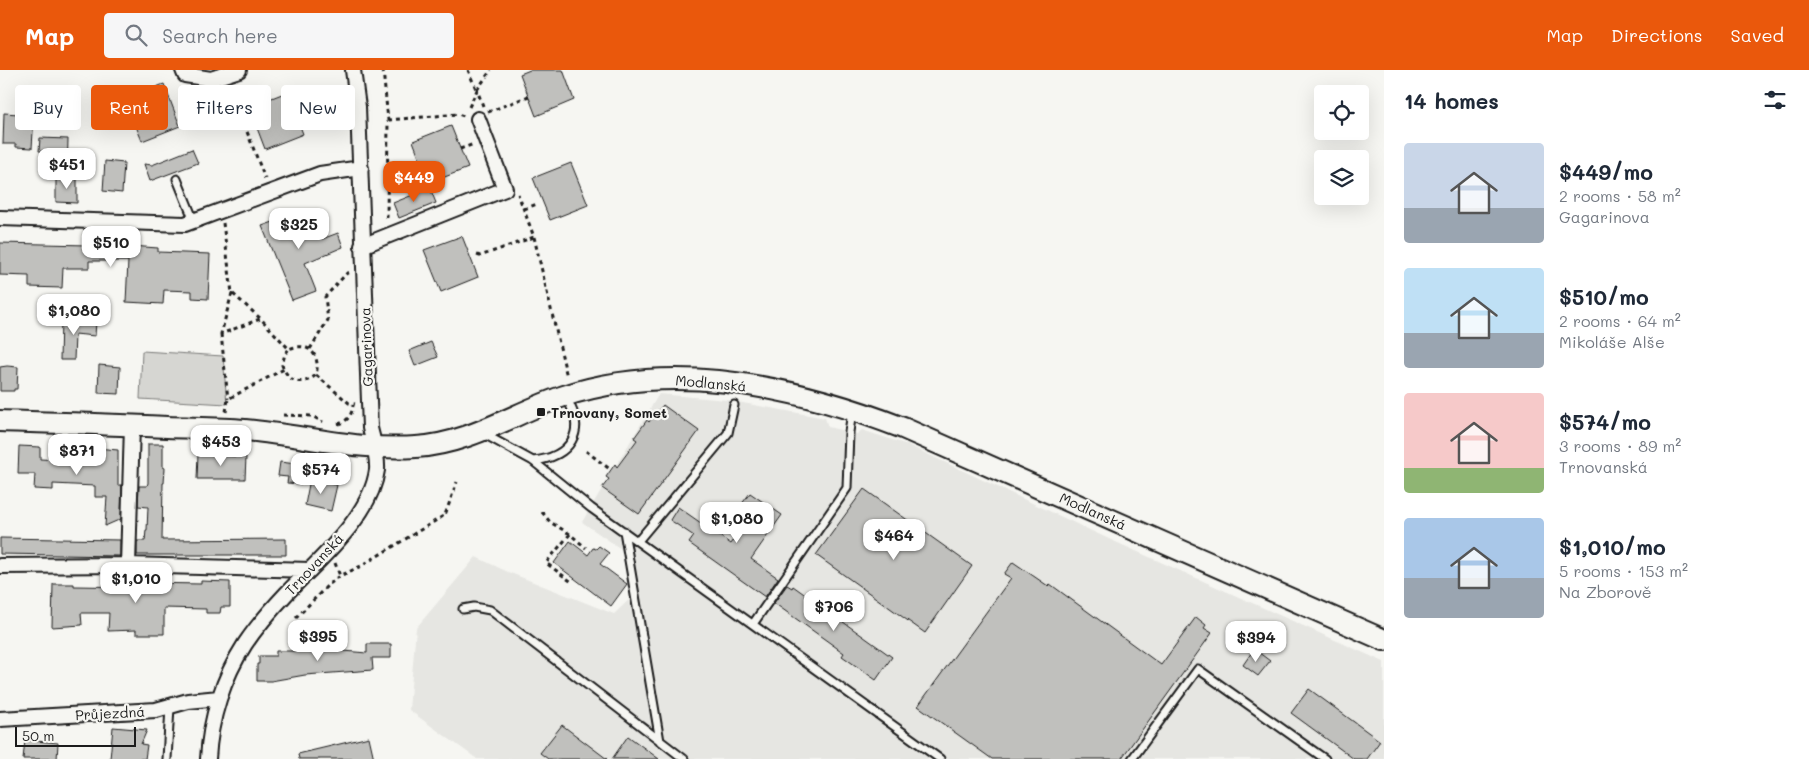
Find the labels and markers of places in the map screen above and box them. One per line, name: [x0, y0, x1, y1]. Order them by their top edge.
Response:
pin: $451: [37, 148, 97, 190]
pin: $449: [384, 160, 444, 203]
pin: $325: [269, 208, 329, 250]
pin: $510: [81, 226, 141, 268]
pin: $1,080: [33, 294, 115, 336]
place label: Trnovany, Somet: [551, 403, 667, 422]
marker: Trnovany, Somet: [535, 406, 547, 418]
pin: $453: [191, 424, 251, 467]
pin: $871: [47, 434, 107, 476]
pin: $574: [291, 452, 351, 495]
pin: $1,080: [696, 502, 778, 544]
pin: $464: [864, 518, 924, 561]
pin: $1,010: [95, 562, 177, 604]
pin: $706: [804, 590, 864, 632]
pin: $395: [288, 620, 348, 662]
pin: $394: [1226, 620, 1286, 663]

